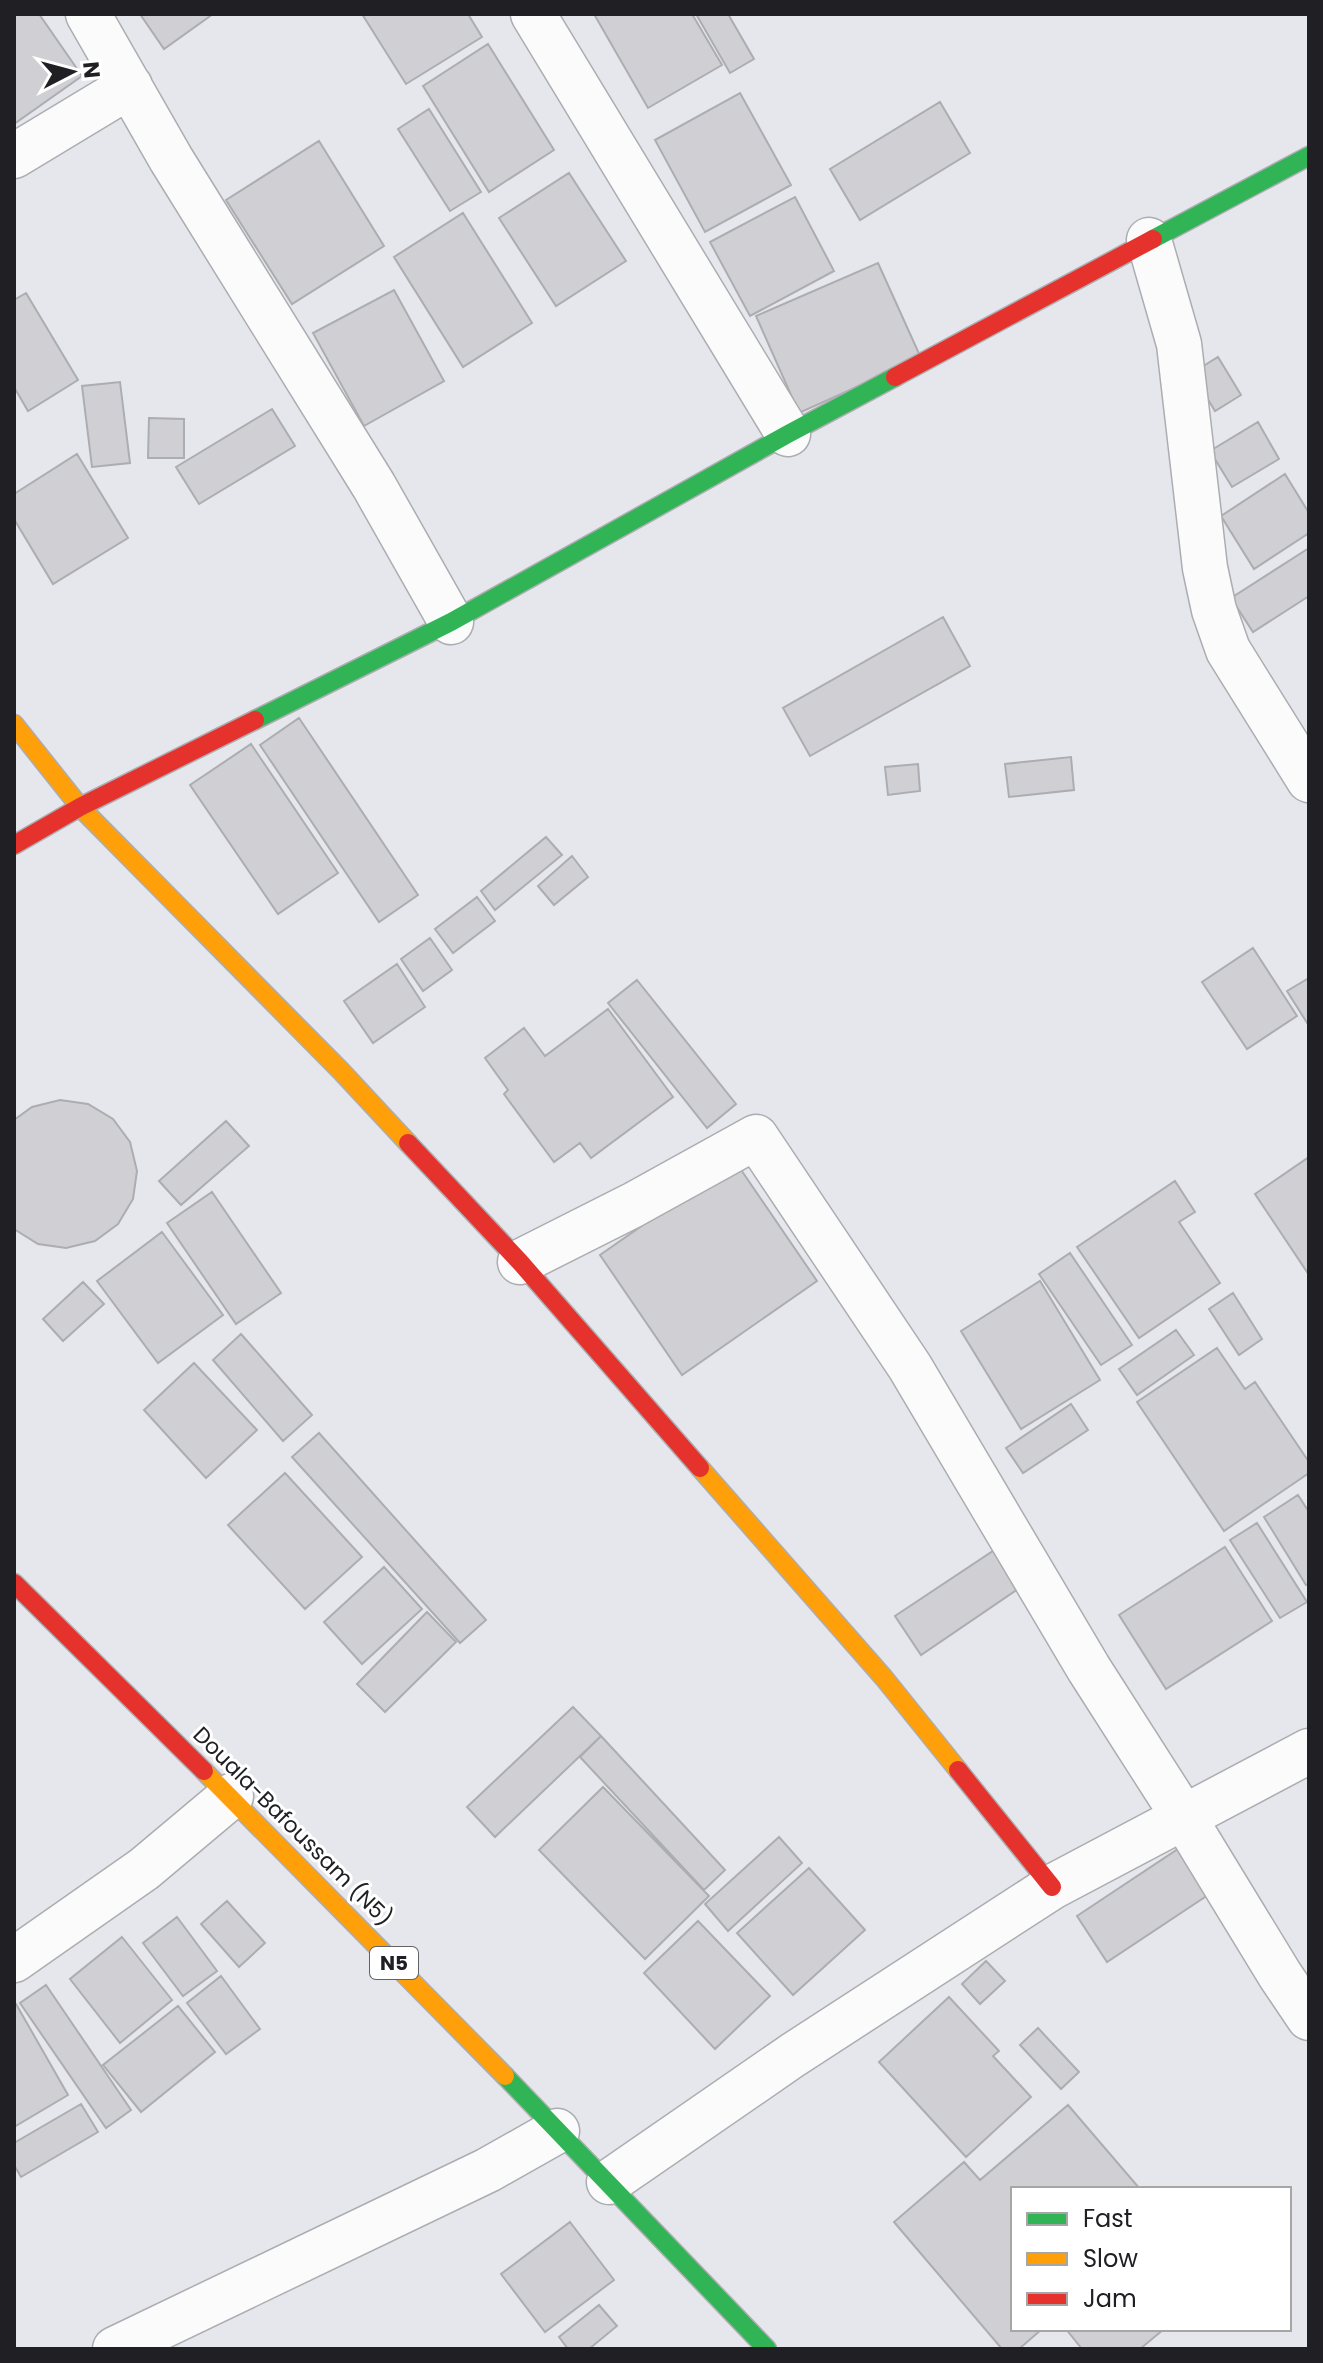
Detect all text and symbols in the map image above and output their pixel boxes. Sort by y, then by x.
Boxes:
north arrow [32,32,112,112]
text: N [75,60,108,80]
street label: Douala-Bafoussam (N5) [186,1720,399,1933]
road number: N5 [370,1947,418,1979]
legend [1011,2187,1291,2331]
text: Fast [1083,2202,1133,2235]
text: Slow [1083,2242,1138,2275]
text: Jam [1083,2282,1137,2315]

